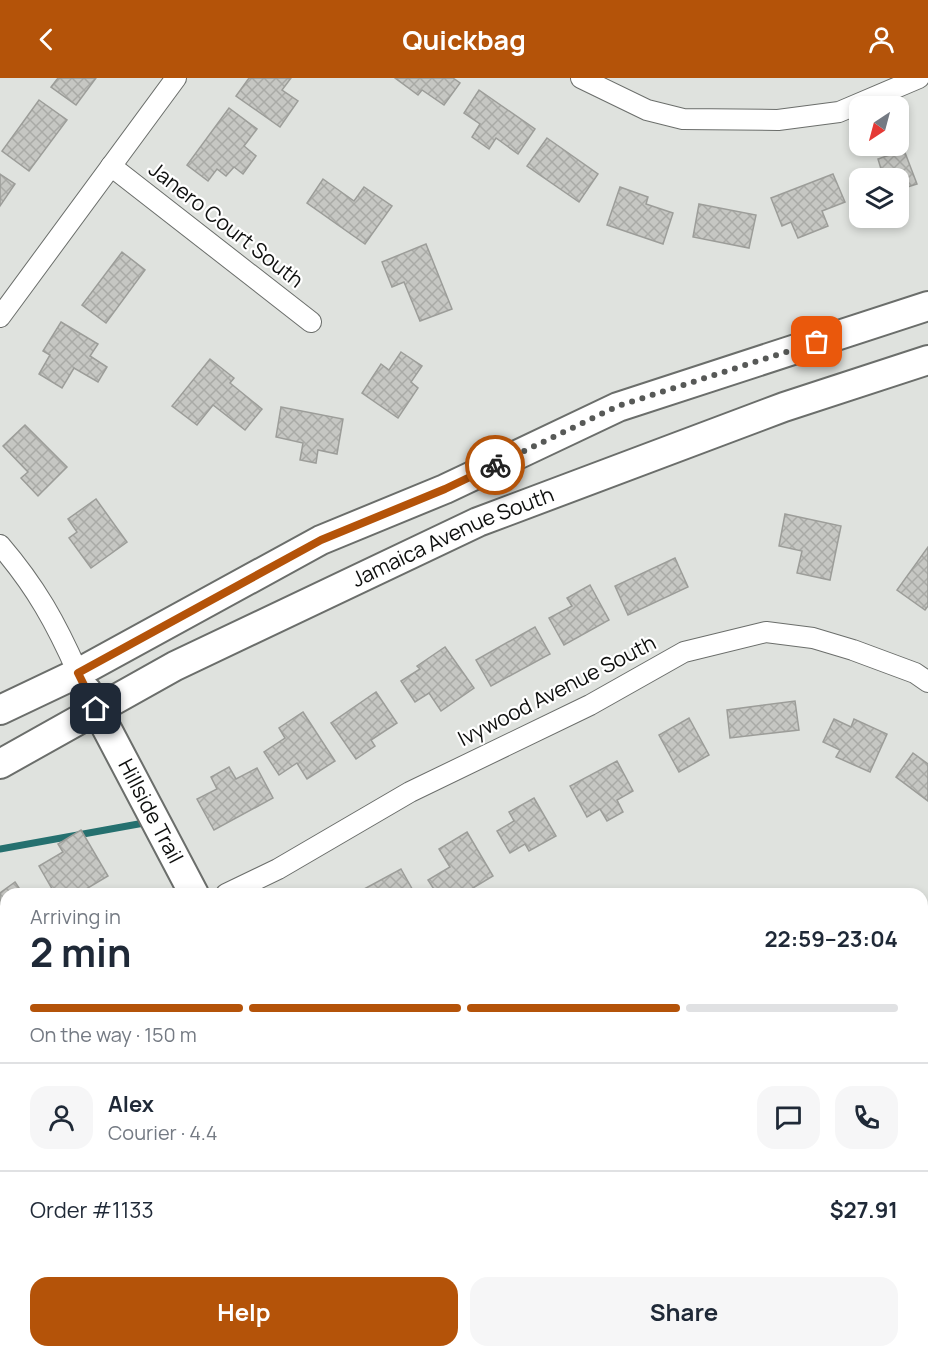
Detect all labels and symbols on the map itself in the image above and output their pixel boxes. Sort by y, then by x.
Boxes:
north arrow [849,96,909,156]
street label: Janero Court South [144,155,310,293]
pin [791,316,842,367]
courier [465,435,525,495]
street label: Jamaica Avenue South [347,480,557,593]
street label: Ivywood Avenue South [453,628,660,752]
pin [70,683,121,734]
street label: Hillside Trail [112,754,190,868]

